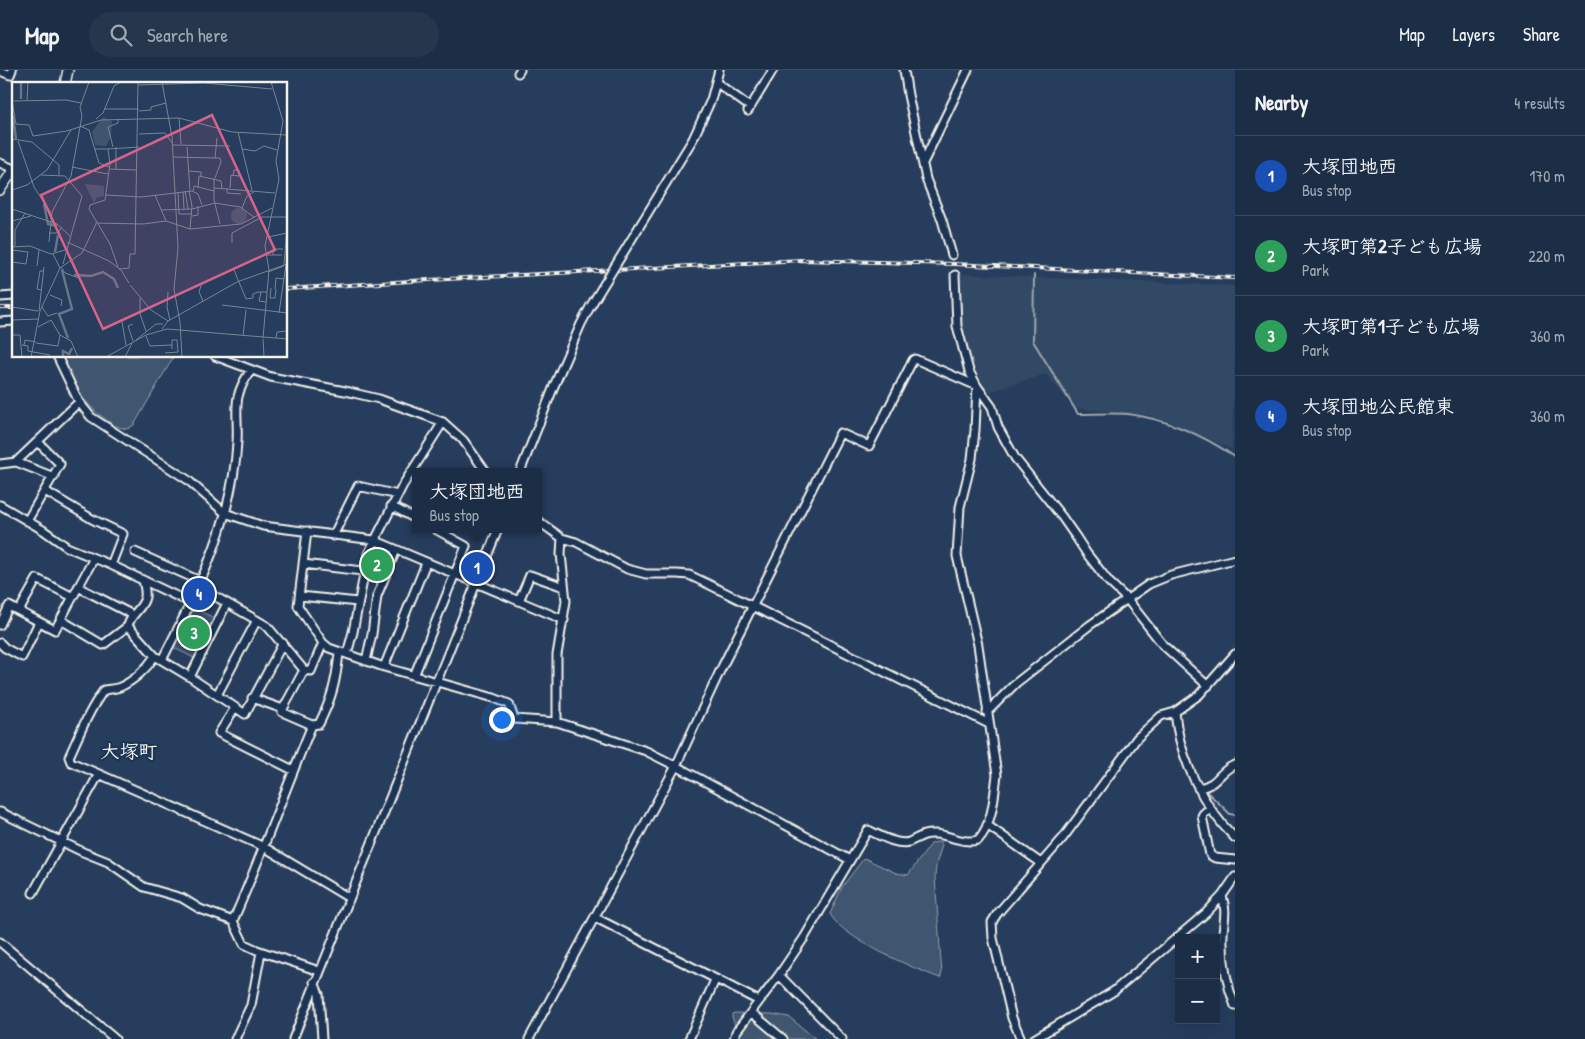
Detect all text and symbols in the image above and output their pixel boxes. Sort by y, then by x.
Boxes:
search box [89,12,439,57]
text: Map [25,19,59,51]
icon: search [107,21,135,49]
text: Search here [147,22,228,48]
text: Map [1399,22,1425,47]
text: Layers [1453,22,1495,47]
text: Share [1523,22,1560,47]
inset map [12,82,288,358]
text: Nearby [1255,88,1308,117]
text: 4 results [1514,92,1565,114]
text: 大塚団地西 [1302,153,1397,179]
text: 1 [1268,165,1274,187]
text: 170 m [1530,165,1565,187]
text: Bus stop [1302,179,1351,201]
text: 大塚町第2子ども広場 [1302,233,1482,259]
text: 2 [1267,245,1275,267]
text: 220 m [1528,245,1565,267]
text: Park [1302,259,1329,281]
text: 大塚町第1子ども広場 [1302,313,1480,339]
text: 3 [1267,325,1275,347]
text: 360 m [1530,325,1565,347]
text: Park [1302,339,1329,361]
text: 大塚団地公民館東 [1302,393,1454,419]
text: 4 [1268,405,1274,427]
text: 360 m [1530,405,1565,427]
text: Bus stop [1302,419,1351,441]
popup [412,468,542,533]
text: 大塚団地西 [429,478,525,504]
text: Bus stop [429,504,479,526]
pin: 2 [361,546,393,584]
pin: 1 [461,549,493,587]
pin: 4 [183,575,215,613]
pin: 3 [178,614,210,652]
your location [489,707,515,733]
district label: 大塚町 [100,738,158,764]
map controls [1175,934,1220,1024]
button: + [1175,934,1220,979]
button: − [1175,979,1220,1024]

